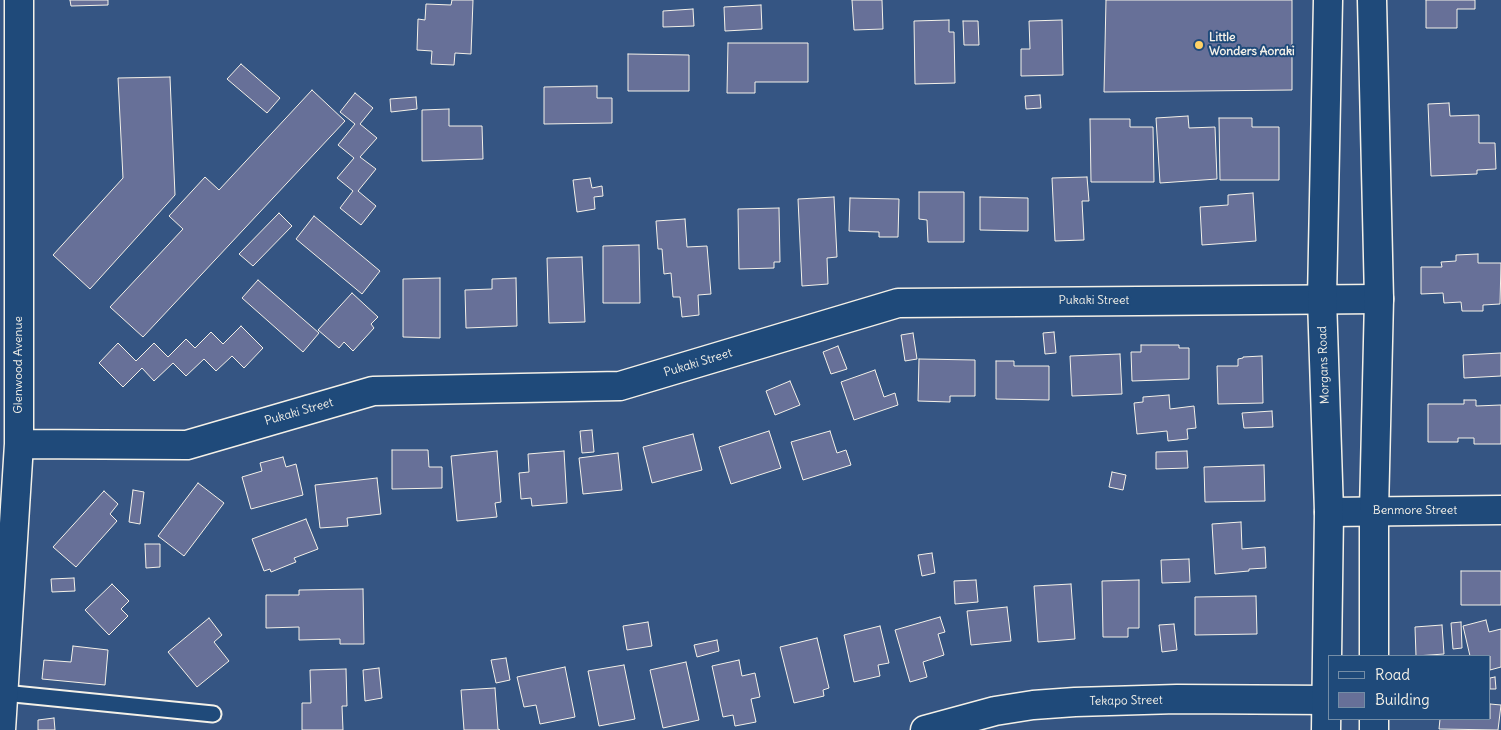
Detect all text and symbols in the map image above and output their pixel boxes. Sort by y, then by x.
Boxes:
place label: Little Wonders Aoraki [1209,31,1295,59]
marker: Little Wonders Aoraki [1193,39,1205,51]
street label: Pukaki Street [1059,294,1129,308]
street label: Glenwood Avenue [12,316,26,414]
street label: Morgans Road [1315,326,1333,404]
street label: Pukaki Street [662,346,734,380]
street label: Pukaki Street [263,395,335,429]
street label: Benmore Street [1373,504,1457,518]
legend [1328,655,1491,720]
text: Road [1375,665,1410,684]
text: Building [1375,690,1430,709]
street label: Tekapo Street [1089,693,1163,709]

